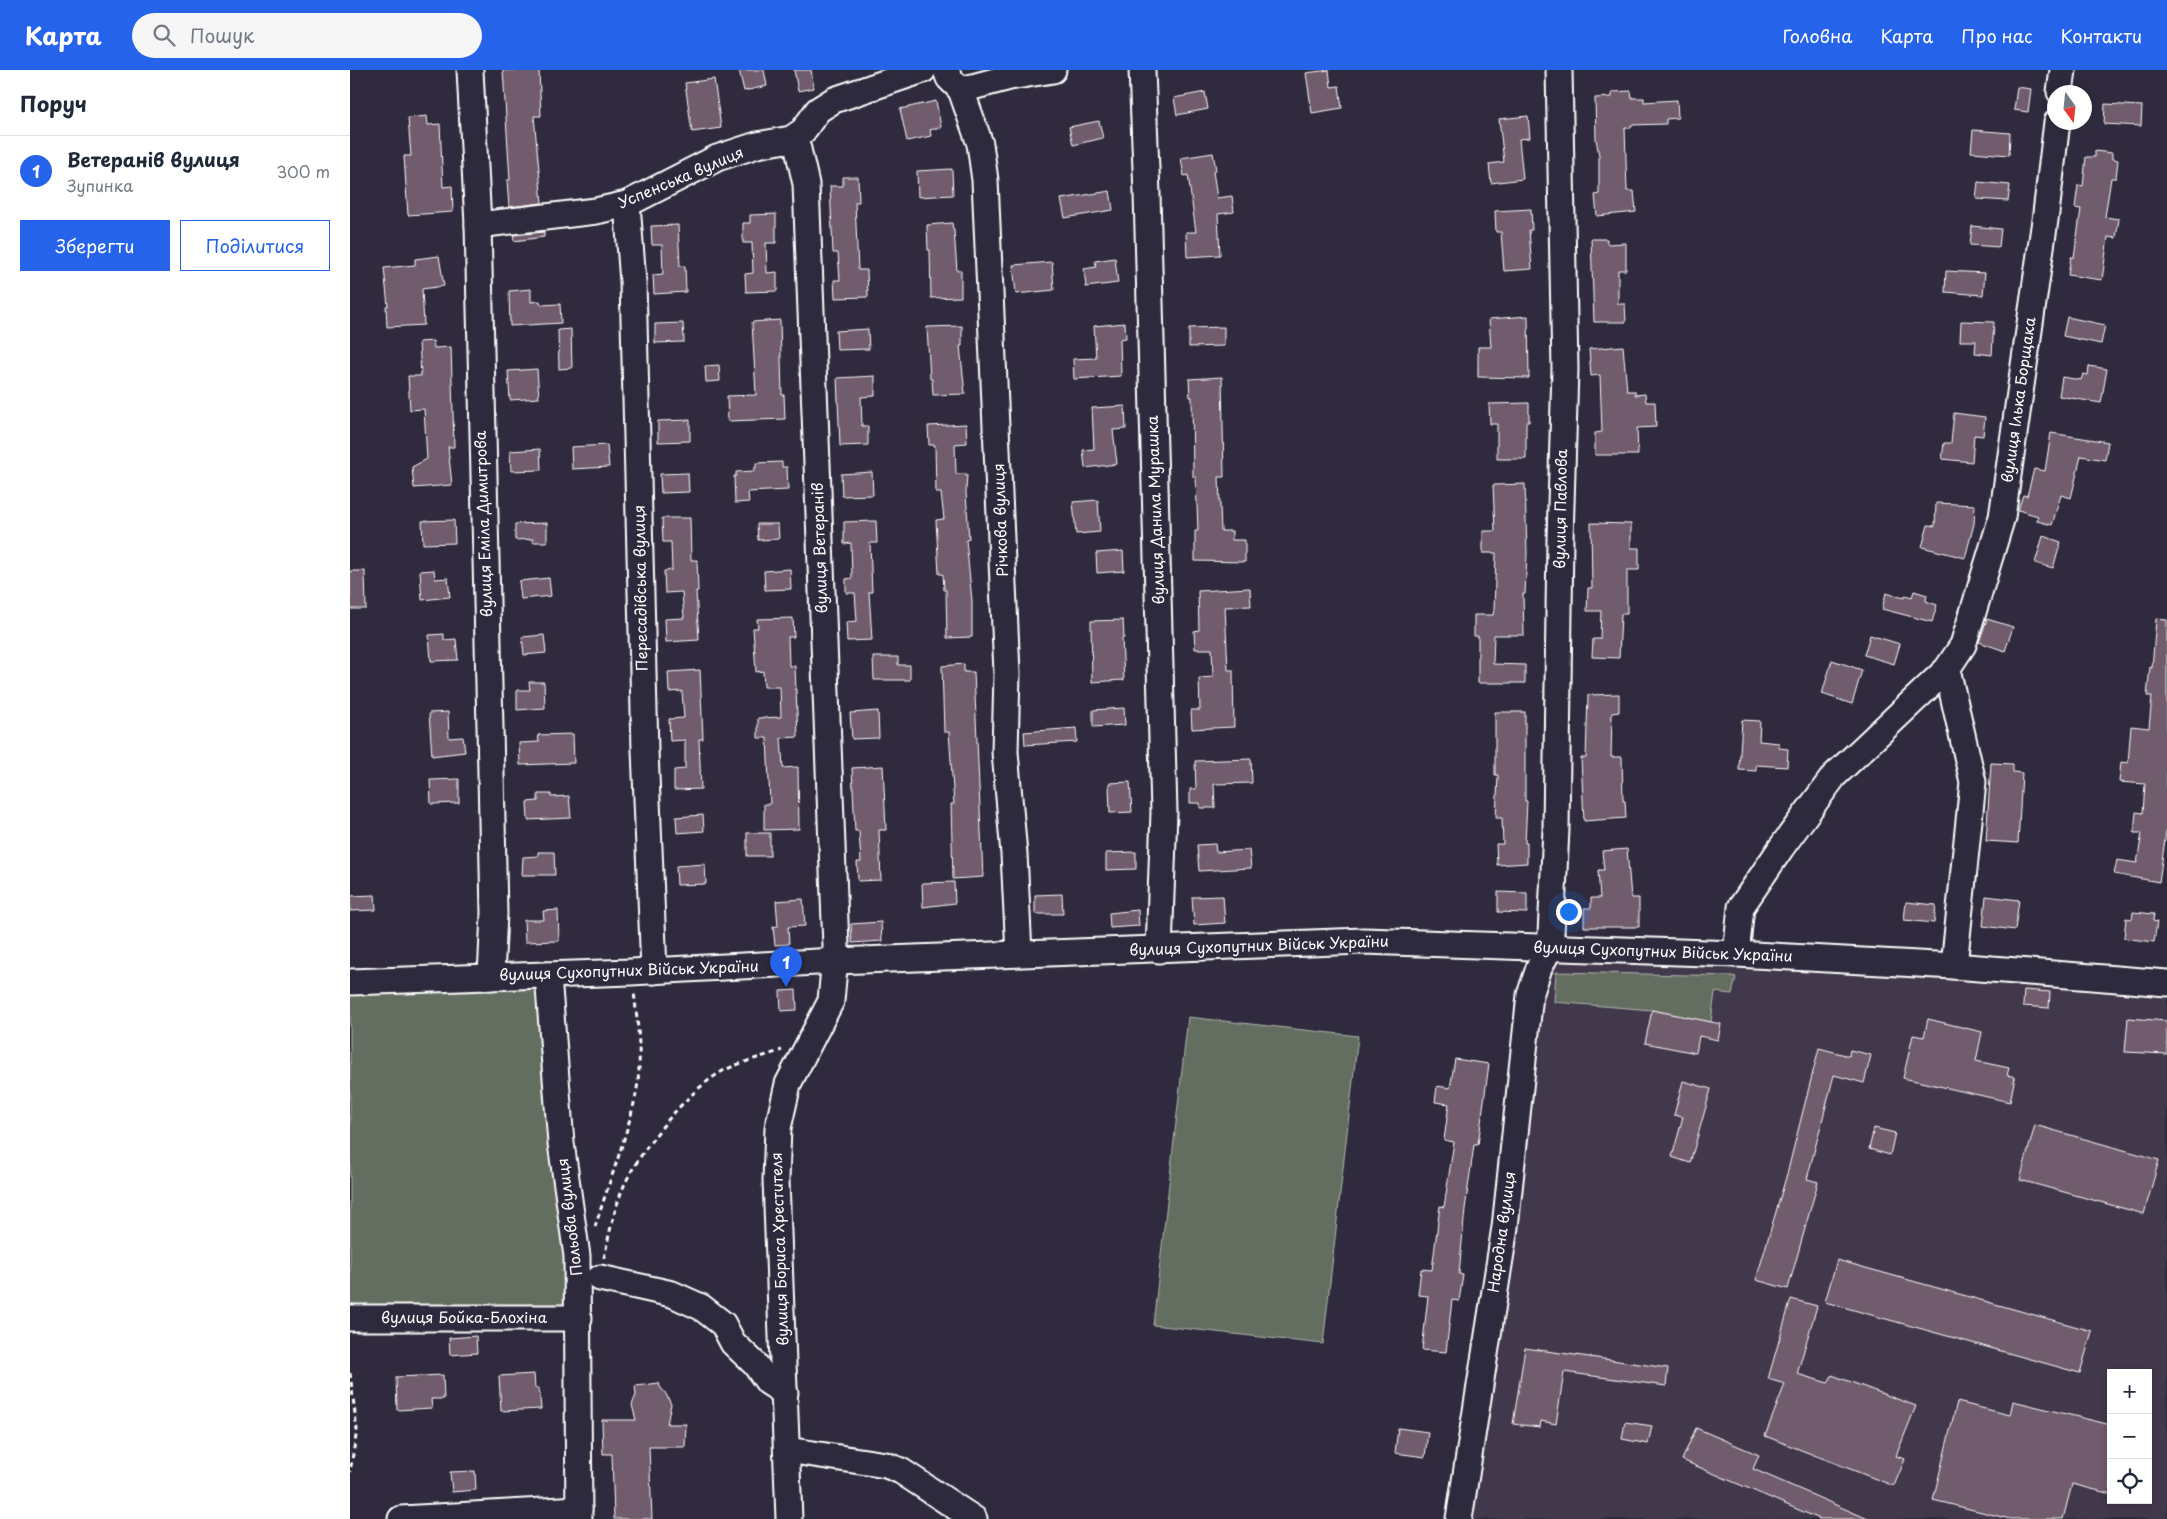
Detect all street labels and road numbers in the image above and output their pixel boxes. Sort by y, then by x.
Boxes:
street label: Успенська вулиця [614,140,747,213]
street label: вулиця Ілька Борщака [1995,315,2041,484]
street label: вулиця Данила Мурашка [1140,415,1169,605]
street label: вулиця Еміла Димитрова [468,430,497,618]
street label: вулиця Павлова [1547,448,1572,569]
street label: Річкова вулиця [986,463,1013,577]
street label: вулиця Ветеранів [805,482,832,614]
street label: Пересадівська вулиця [627,505,652,671]
street label: вулиця Сухопутних Військ України [1129,928,1389,961]
street label: вулиця Сухопутних Військ України [1533,934,1793,967]
street label: вулиця Сухопутних Військ України [499,953,759,986]
street label: вулиця Бориса Хрестителя [764,1152,793,1346]
street label: Польова вулиця [550,1157,587,1277]
street label: Народна вулиця [1481,1170,1520,1294]
street label: вулиця Бойка-Блохіна [381,1305,548,1328]

